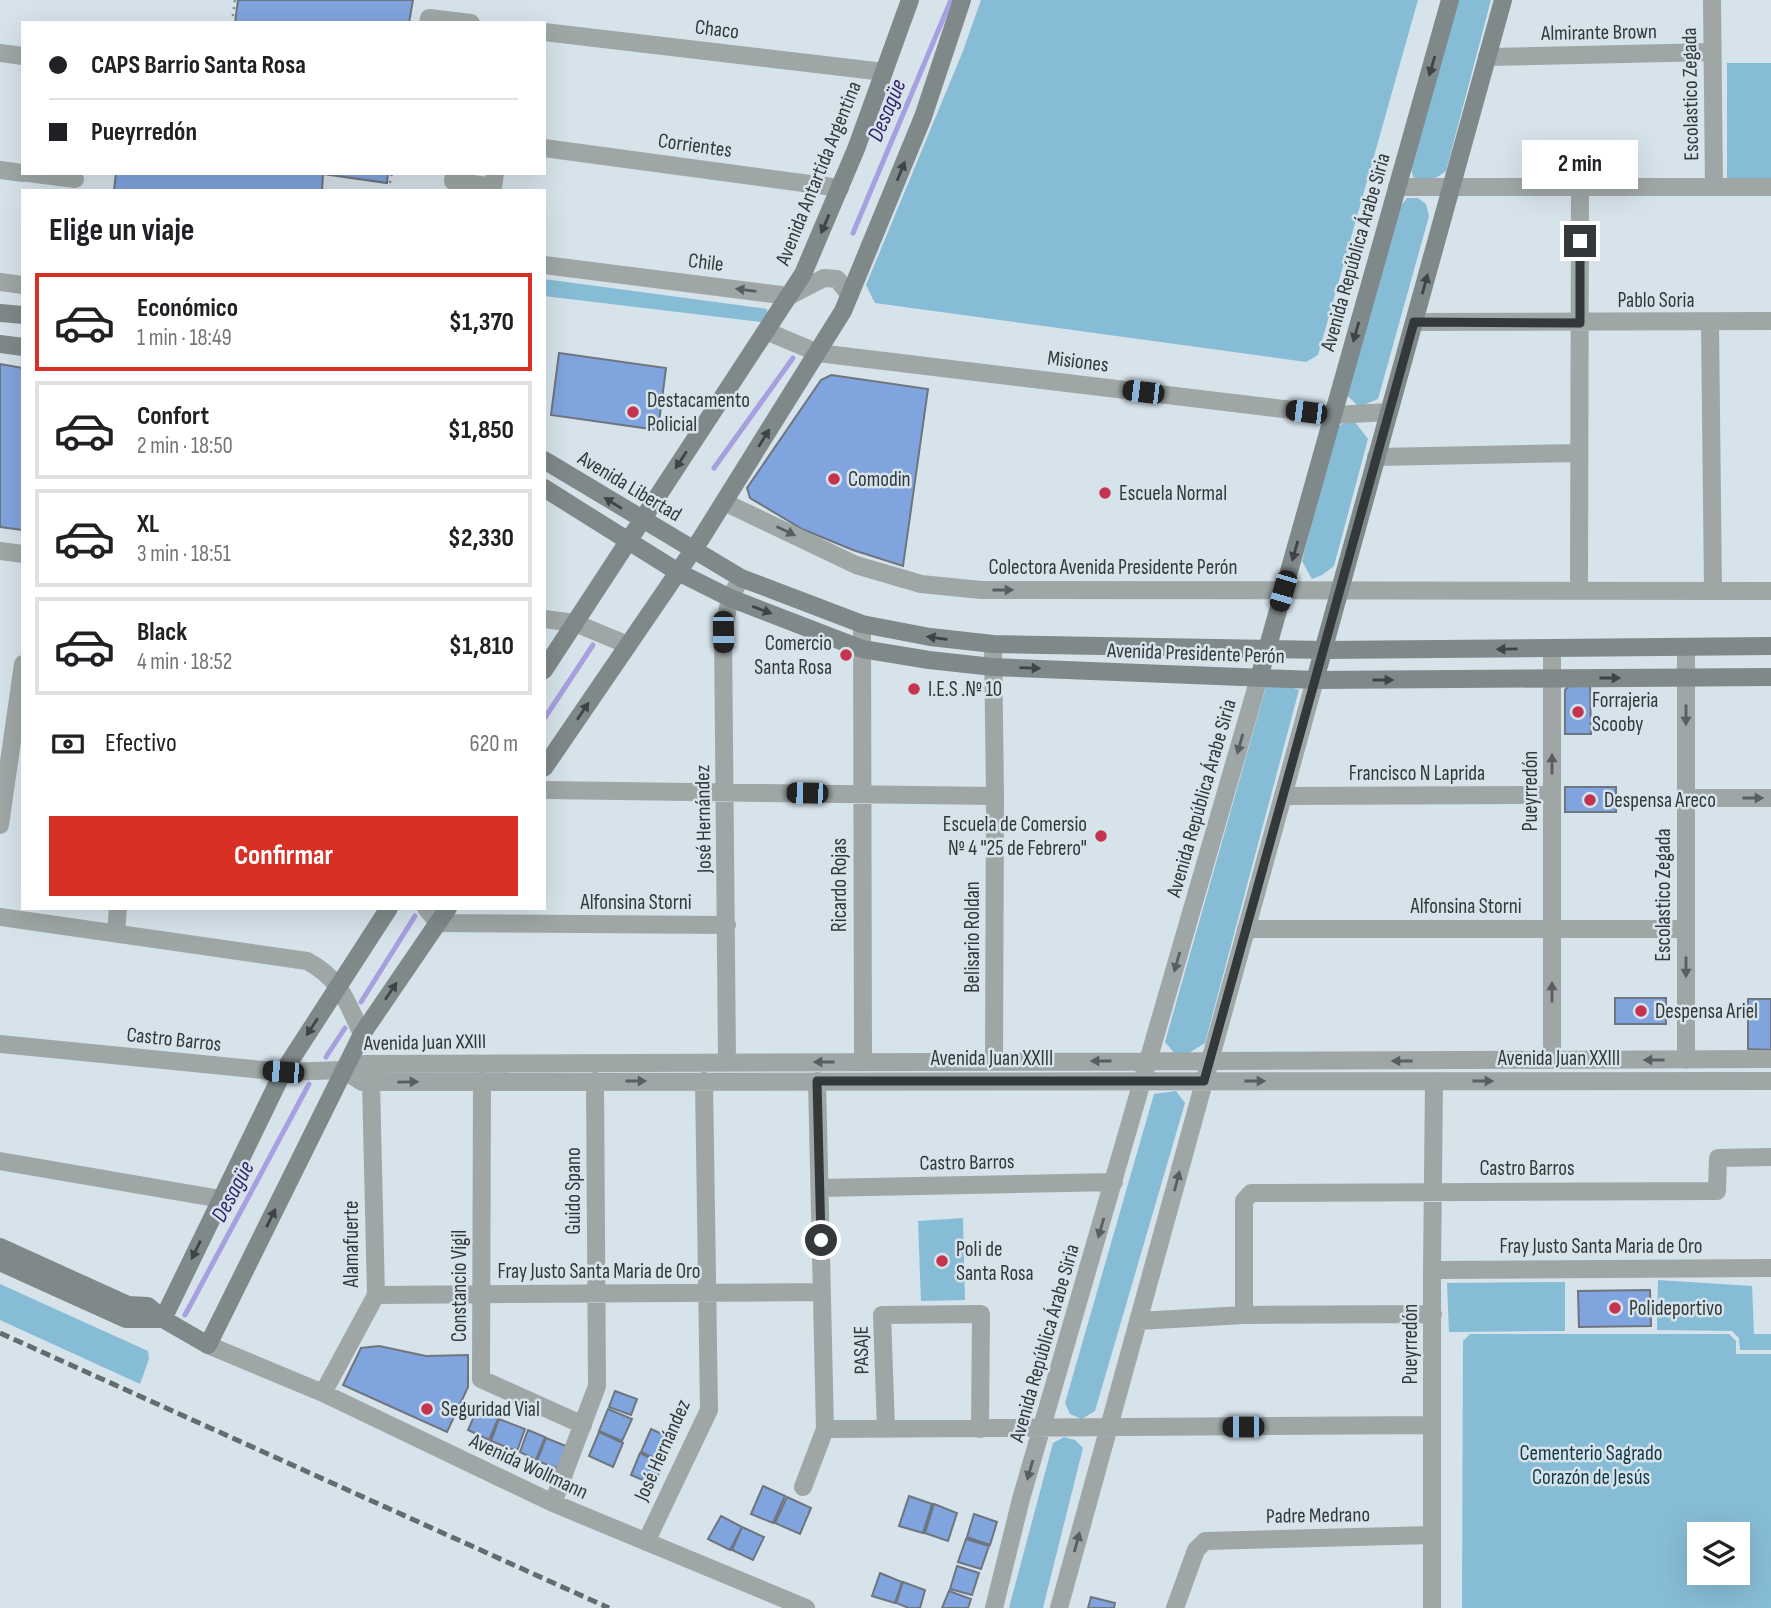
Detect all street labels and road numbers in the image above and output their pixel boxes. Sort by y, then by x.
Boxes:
street label: Chaco [693,14,740,45]
street label: Almirante Brown [1540,19,1657,46]
street label: Escolastico Zegada [1677,27,1704,161]
street label: Avenida Antartida Argentina [770,78,867,270]
street label: Corrientes [656,128,734,163]
street label: Avenida República Árabe Siria [1315,150,1396,355]
street label: Chile [687,248,725,277]
street label: Pablo Soria [1617,288,1695,313]
street label: Misiones [1046,345,1110,378]
street label: Avenida Libertad [573,445,686,527]
street label: Colectora Avenida Presidente Perón [988,555,1238,580]
street label: Avenida Presidente Perón [1106,638,1285,669]
street label: Avenida República Árabe Siria [1161,696,1242,901]
street label: Pueyrredón [1518,751,1543,831]
street label: Francisco N Laprida [1349,761,1485,786]
street label: José Hernández [690,764,717,874]
street label: Escolastico Zegada [1651,828,1676,962]
street label: Ricardo Rojas [827,838,852,932]
street label: Belisario Roldan [960,881,985,993]
street label: Alfonsina Storni [579,890,692,915]
street label: Alfonsina Storni [1409,894,1522,919]
street label: Castro Barros [125,1022,223,1057]
street label: Avenida Juan XXIII [363,1029,486,1056]
street label: Avenida Juan XXIII [930,1046,1053,1071]
street label: Avenida Juan XXIII [1497,1046,1620,1071]
street label: Guido Spano [561,1147,586,1235]
street label: Castro Barros [919,1149,1015,1176]
street label: Castro Barros [1479,1156,1575,1181]
street label: Alamafuerte [339,1200,364,1289]
street label: Constancio Vigil [447,1230,472,1342]
street label: Fray Justo Santa Maria de Oro [1499,1234,1703,1259]
street label: Avenida República Árabe Siria [1004,1241,1085,1446]
street label: Fray Justo Santa Maria de Oro [497,1259,701,1284]
street label: Pueyrredón [1398,1304,1423,1384]
street label: PASAJE [849,1325,874,1374]
street label: José Hernández [629,1395,696,1506]
street label: Avenida Wollmann [465,1428,592,1505]
street label: Padre Medrano [1266,1502,1370,1529]

